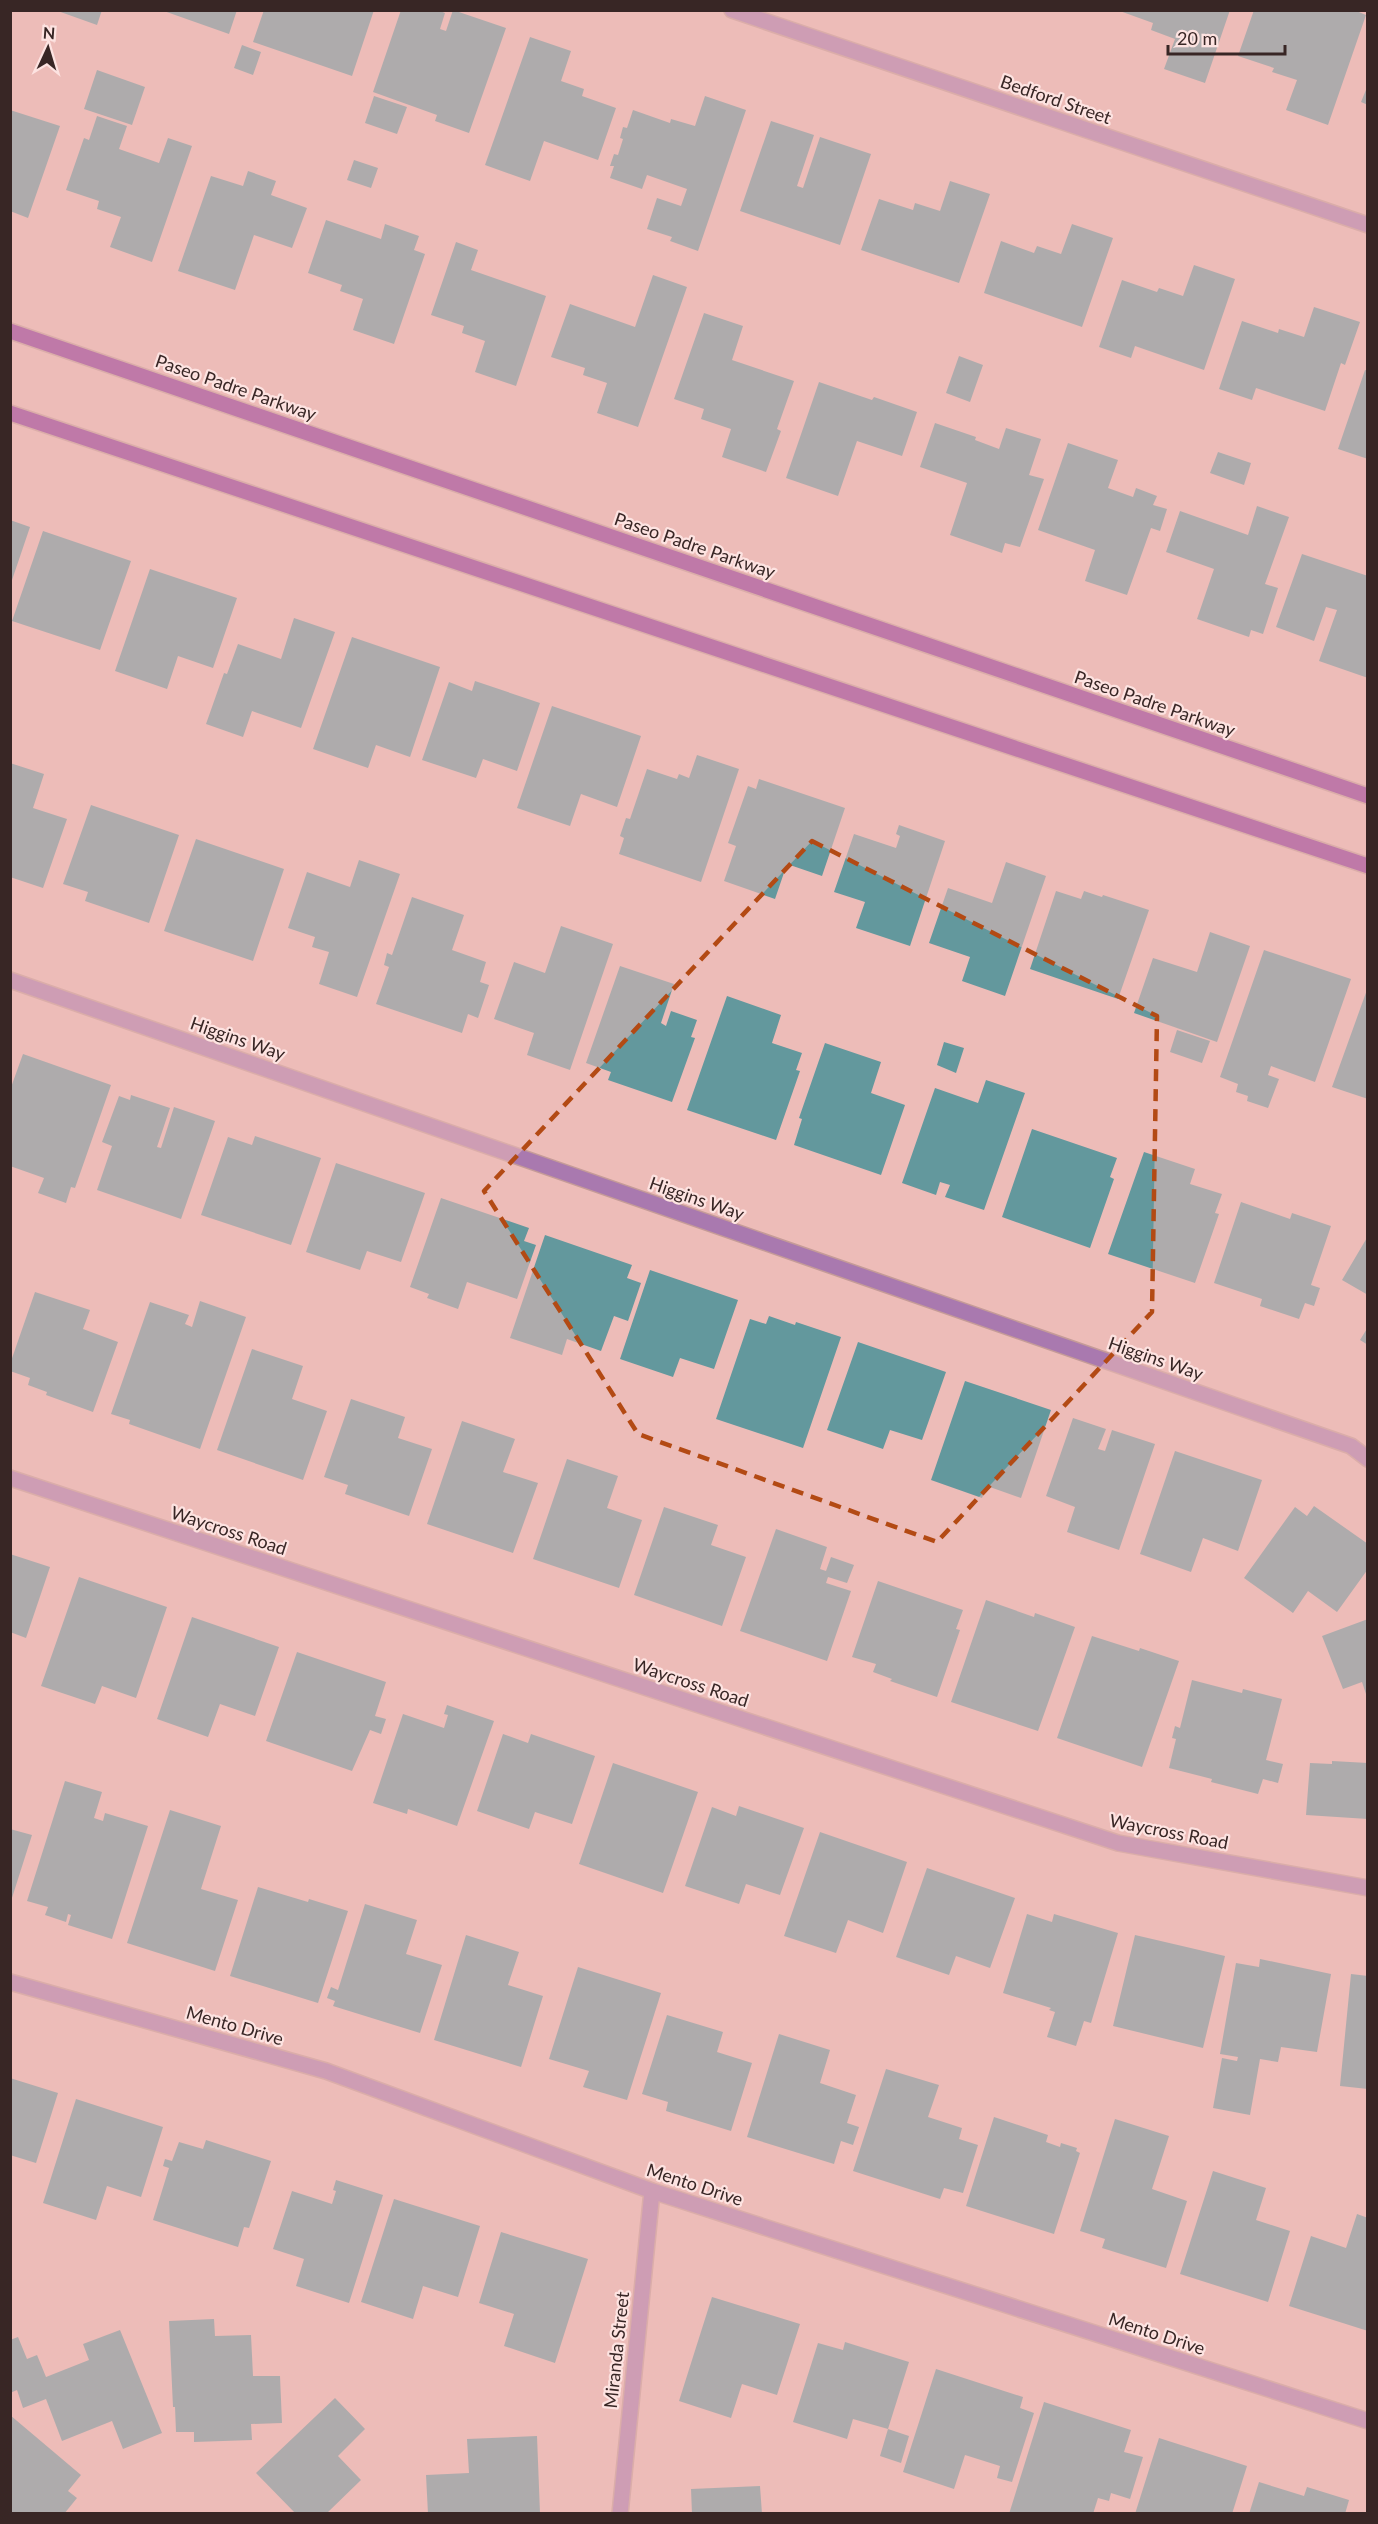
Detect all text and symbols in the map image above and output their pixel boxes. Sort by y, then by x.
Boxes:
north arrow [18,18,78,78]
scale bar [1168,18,1285,56]
text: N [42,23,56,42]
text: 20 m [1177,27,1217,49]
street label: Bedford Street [998,70,1115,128]
street label: Paseo Padre Parkway [153,349,320,425]
street label: Paseo Padre Parkway [612,507,779,583]
street label: Paseo Padre Parkway [1072,665,1239,741]
street label: Higgins Way [188,1012,289,1065]
street label: Higgins Way [647,1172,748,1225]
street label: Higgins Way [1106,1332,1207,1385]
street label: Waycross Road [168,1501,290,1559]
street label: Waycross Road [630,1653,752,1711]
street label: Waycross Road [1108,1809,1230,1853]
street label: Mento Drive [184,2001,286,2049]
street label: Mento Drive [644,2158,746,2210]
street label: Miranda Street [599,2290,633,2409]
street label: Mento Drive [1106,2307,1208,2359]

